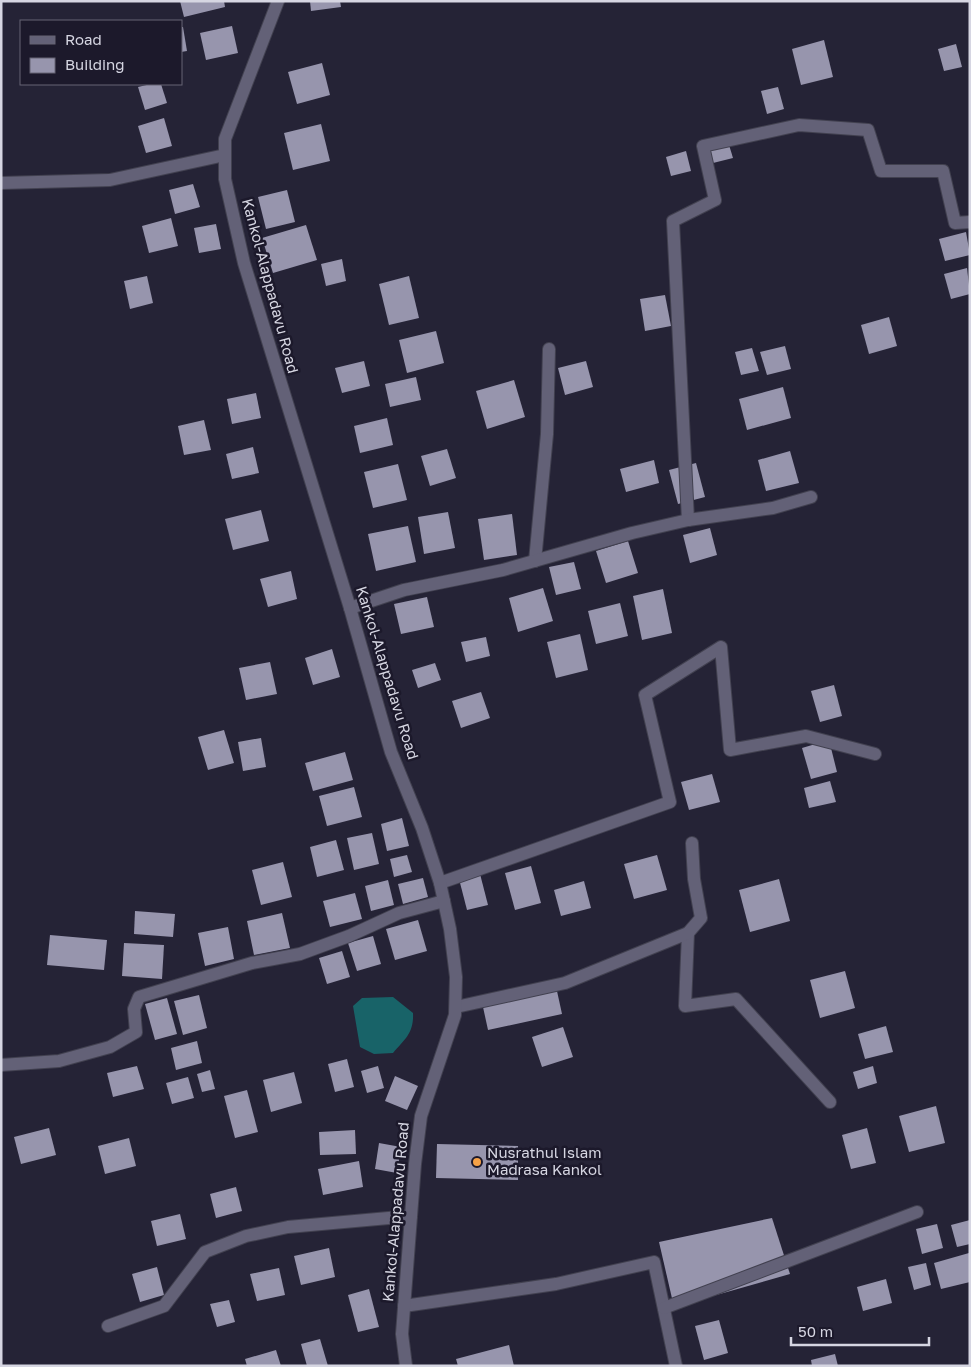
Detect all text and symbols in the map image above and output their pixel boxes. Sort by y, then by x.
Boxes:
legend [20,20,182,85]
text: Road [65,30,102,48]
text: Building [65,55,125,73]
street label: Kankol-Alappadavu Road [239,196,303,375]
street label: Kankol-Alappadavu Road [353,584,423,762]
street label: Kankol-Alappadavu Road [378,1121,412,1303]
place label: Nusrathul Islam Madrasa Kankol [487,1143,602,1178]
marker: Nusrathul Islam Madrasa Kankol [471,1156,483,1168]
scale bar [791,1314,928,1346]
text: 50 m [798,1322,833,1340]

